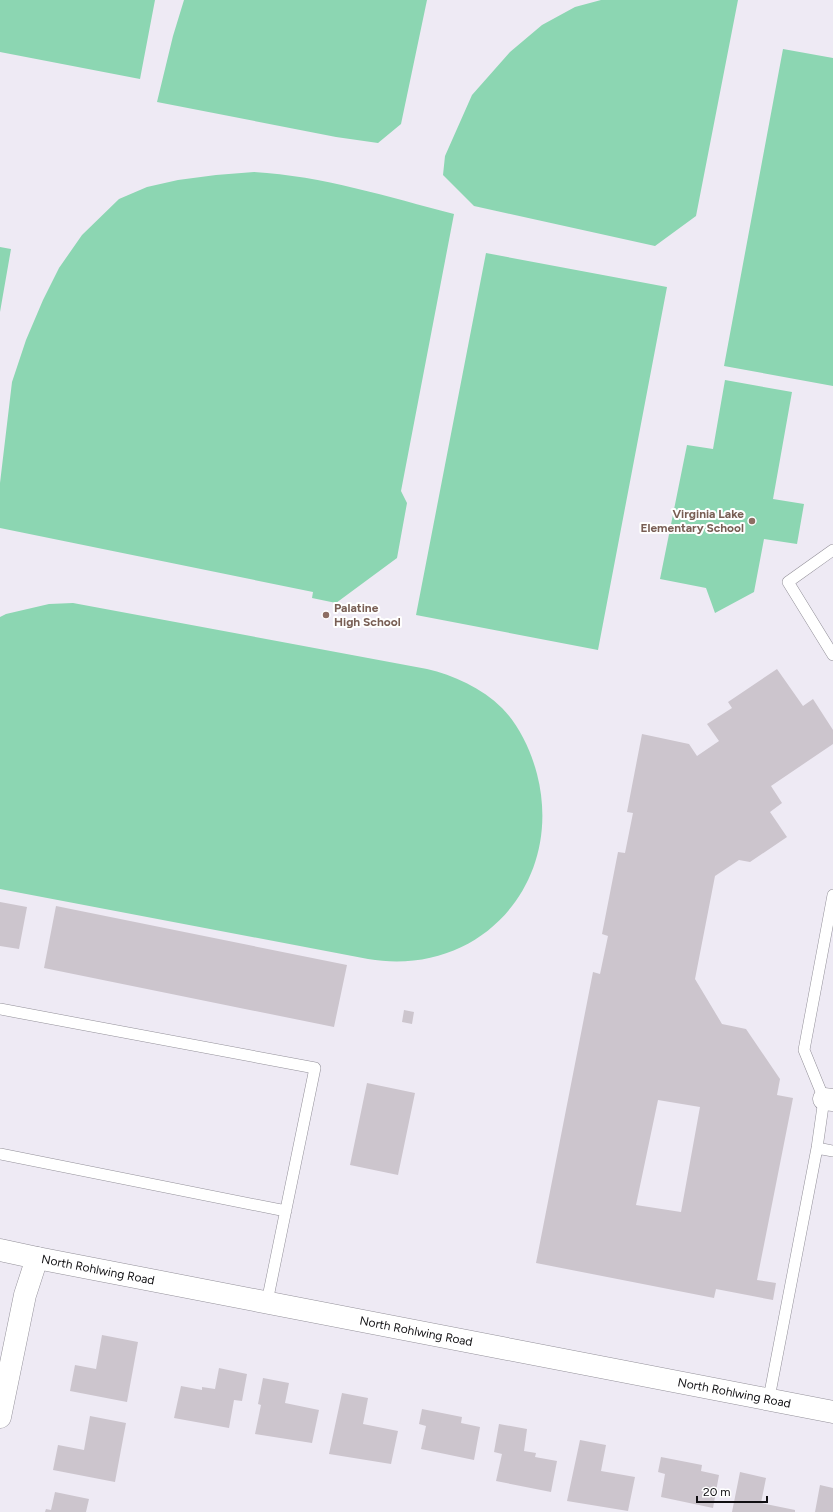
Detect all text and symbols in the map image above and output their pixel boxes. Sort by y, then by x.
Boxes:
place label: Virginia Lake Elementary School [640,507,744,535]
marker: Virginia Lake Elementary School [747,516,757,526]
place label: Palatine High School [334,601,401,629]
marker: Palatine High School [321,610,331,620]
street label: North Rohlwing Road [40,1252,156,1288]
street label: North Rohlwing Road [358,1314,474,1349]
street label: North Rohlwing Road [676,1375,792,1411]
scale bar [697,1478,767,1504]
text: 20 m [703,1485,731,1499]

